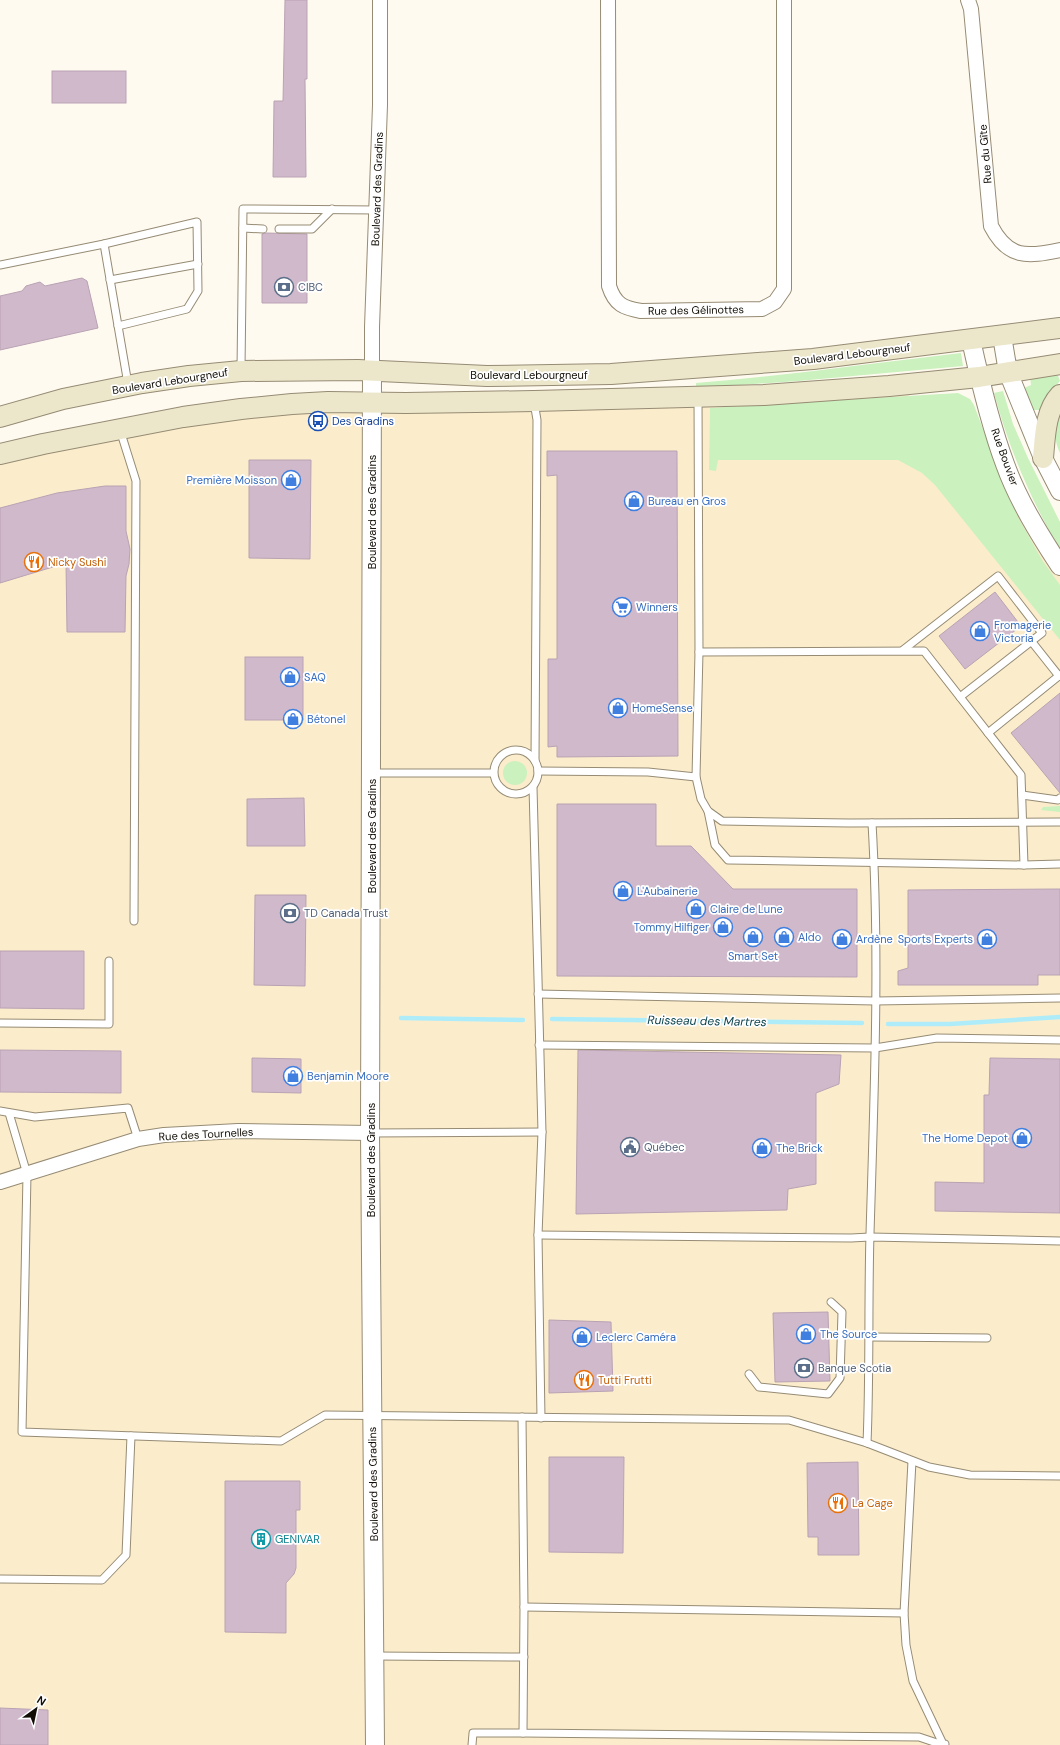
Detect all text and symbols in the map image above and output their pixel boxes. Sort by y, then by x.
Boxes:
street label: Rue du Gîte [975,124,995,184]
street label: Boulevard des Gradins [368,132,386,246]
bank icon: CIBC [273,276,295,298]
place label: CIBC [298,280,323,294]
street label: Rue des Gélinottes [648,302,744,318]
street label: Boulevard Lebourgneuf [793,340,911,368]
street label: Boulevard Lebourgneuf [111,365,229,397]
street label: Boulevard Lebourgneuf [470,368,588,382]
bus stop icon: Des Gradins [307,410,329,432]
place label: Des Gradins [332,414,394,428]
street label: Rue Bouvier [988,426,1022,488]
street label: Boulevard des Gradins [365,455,379,569]
shop icon: Première Moisson [280,469,302,491]
place label: Première Moisson [186,473,277,487]
shop icon: Bureau en Gros [623,490,645,512]
place label: Bureau en Gros [648,494,726,508]
restaurant icon: Nicky Sushi [23,551,45,573]
place label: Nicky Sushi [48,555,106,569]
supermarket icon: Winners [611,596,633,618]
place label: Winners [636,600,678,614]
place label: Fromagerie Victoria [994,618,1051,645]
shop icon: Fromagerie Victoria [969,620,991,642]
shop icon: SAQ [279,666,301,688]
place label: SAQ [304,670,326,684]
shop icon: HomeSense [607,697,629,719]
place label: HomeSense [632,701,693,715]
shop icon: Bétonel [282,708,304,730]
place label: Bétonel [307,712,345,726]
street label: Boulevard des Gradins [365,779,379,893]
shop icon: L'Aubainerie [612,880,634,902]
place label: L'Aubainerie [637,884,698,898]
shop icon: Claire de Lune [685,898,707,920]
bank icon: TD Canada Trust [279,902,301,924]
place label: Claire de Lune [710,902,783,916]
place label: TD Canada Trust [304,906,388,920]
shop icon: Tommy Hilfiger [712,916,734,938]
place label: Tommy Hilfiger [634,920,709,934]
shop icon: Smart Set [742,926,764,948]
shop icon: Aldo [773,926,795,948]
shop icon: Ardène [831,928,853,950]
shop icon: Sports Experts [976,928,998,950]
place label: Aldo [798,930,821,944]
place label: Ardène [856,932,893,946]
place label: Sports Experts [898,932,973,946]
place label: Smart Set [728,949,778,963]
water label: Ruisseau des Martres [647,1012,767,1030]
shop icon: Benjamin Moore [282,1065,304,1087]
place label: Benjamin Moore [307,1069,389,1083]
street label: Boulevard des Gradins [364,1103,378,1217]
street label: Rue des Tournelles [158,1125,254,1143]
shop icon: The Home Depot [1011,1127,1033,1149]
place label: The Home Depot [922,1131,1008,1145]
public building icon: Québec [619,1136,641,1158]
shop icon: The Brick [751,1137,773,1159]
place label: Québec [644,1140,685,1154]
place label: The Brick [776,1141,823,1155]
shop icon: The Source [795,1323,817,1345]
shop icon: Leclerc Caméra [571,1326,593,1348]
place label: The Source [820,1327,877,1341]
place label: Leclerc Caméra [596,1330,676,1344]
bank icon: Banque Scotia [793,1357,815,1379]
place label: Banque Scotia [818,1361,891,1375]
restaurant icon: Tutti Frutti [573,1369,595,1391]
place label: Tutti Frutti [598,1373,652,1387]
street label: Boulevard des Gradins [365,1427,381,1541]
restaurant icon: La Cage [827,1492,849,1514]
place label: La Cage [852,1496,893,1510]
building icon: GENIVAR [250,1528,272,1550]
place label: GENIVAR [275,1532,320,1546]
north arrow [16,1689,56,1729]
text: N [34,1693,49,1709]

